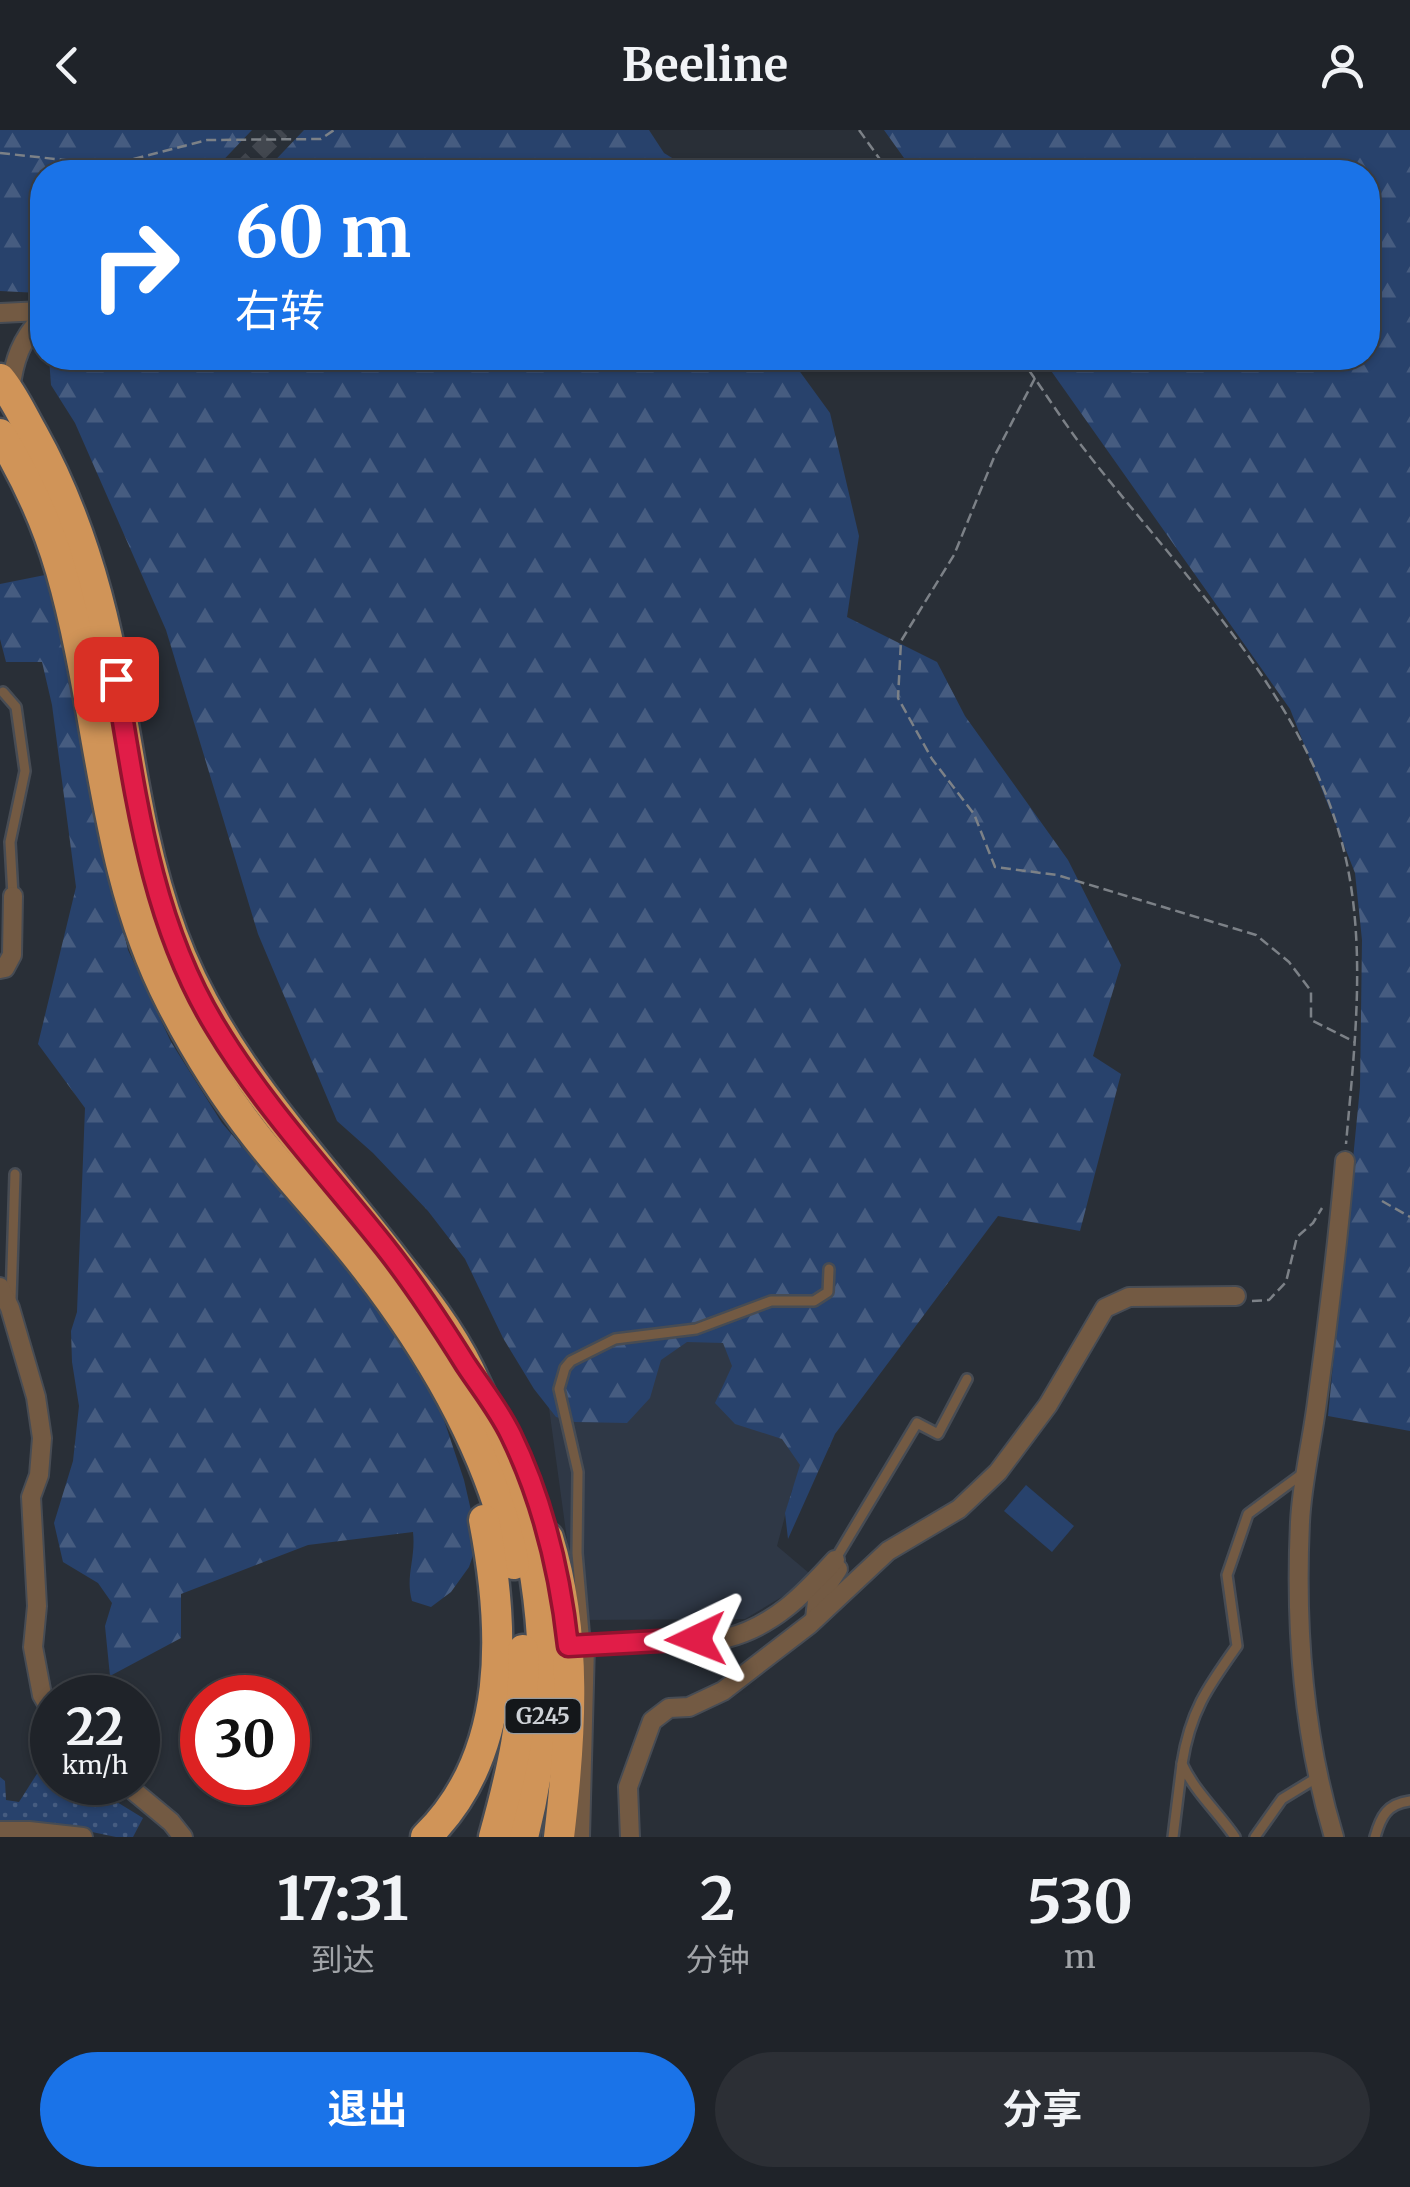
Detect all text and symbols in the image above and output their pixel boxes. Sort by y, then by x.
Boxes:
text: Beeline [622,37,788,93]
icon: back [40,38,95,93]
icon: person [1315,38,1370,93]
text: 60 m [235,188,411,276]
icon: right [70,200,200,330]
text: 右转 [235,283,325,339]
pin [74,637,159,722]
icon: arrive [89,652,144,707]
position arrow [644,1587,748,1691]
speed limit sign: 30 [180,1675,310,1805]
text: 22 [66,1696,124,1759]
road number: G245 [506,1699,580,1733]
text: km/h [62,1749,128,1781]
text: 17:31 [277,1861,409,1936]
text: 2 [700,1861,735,1936]
text: 530 [1027,1864,1133,1939]
text: m [1064,1937,1096,1977]
text: 到达 [311,1940,375,1980]
text: 分钟 [686,1940,750,1980]
button: 退出 [40,2052,695,2167]
button: 分享 [715,2052,1370,2167]

